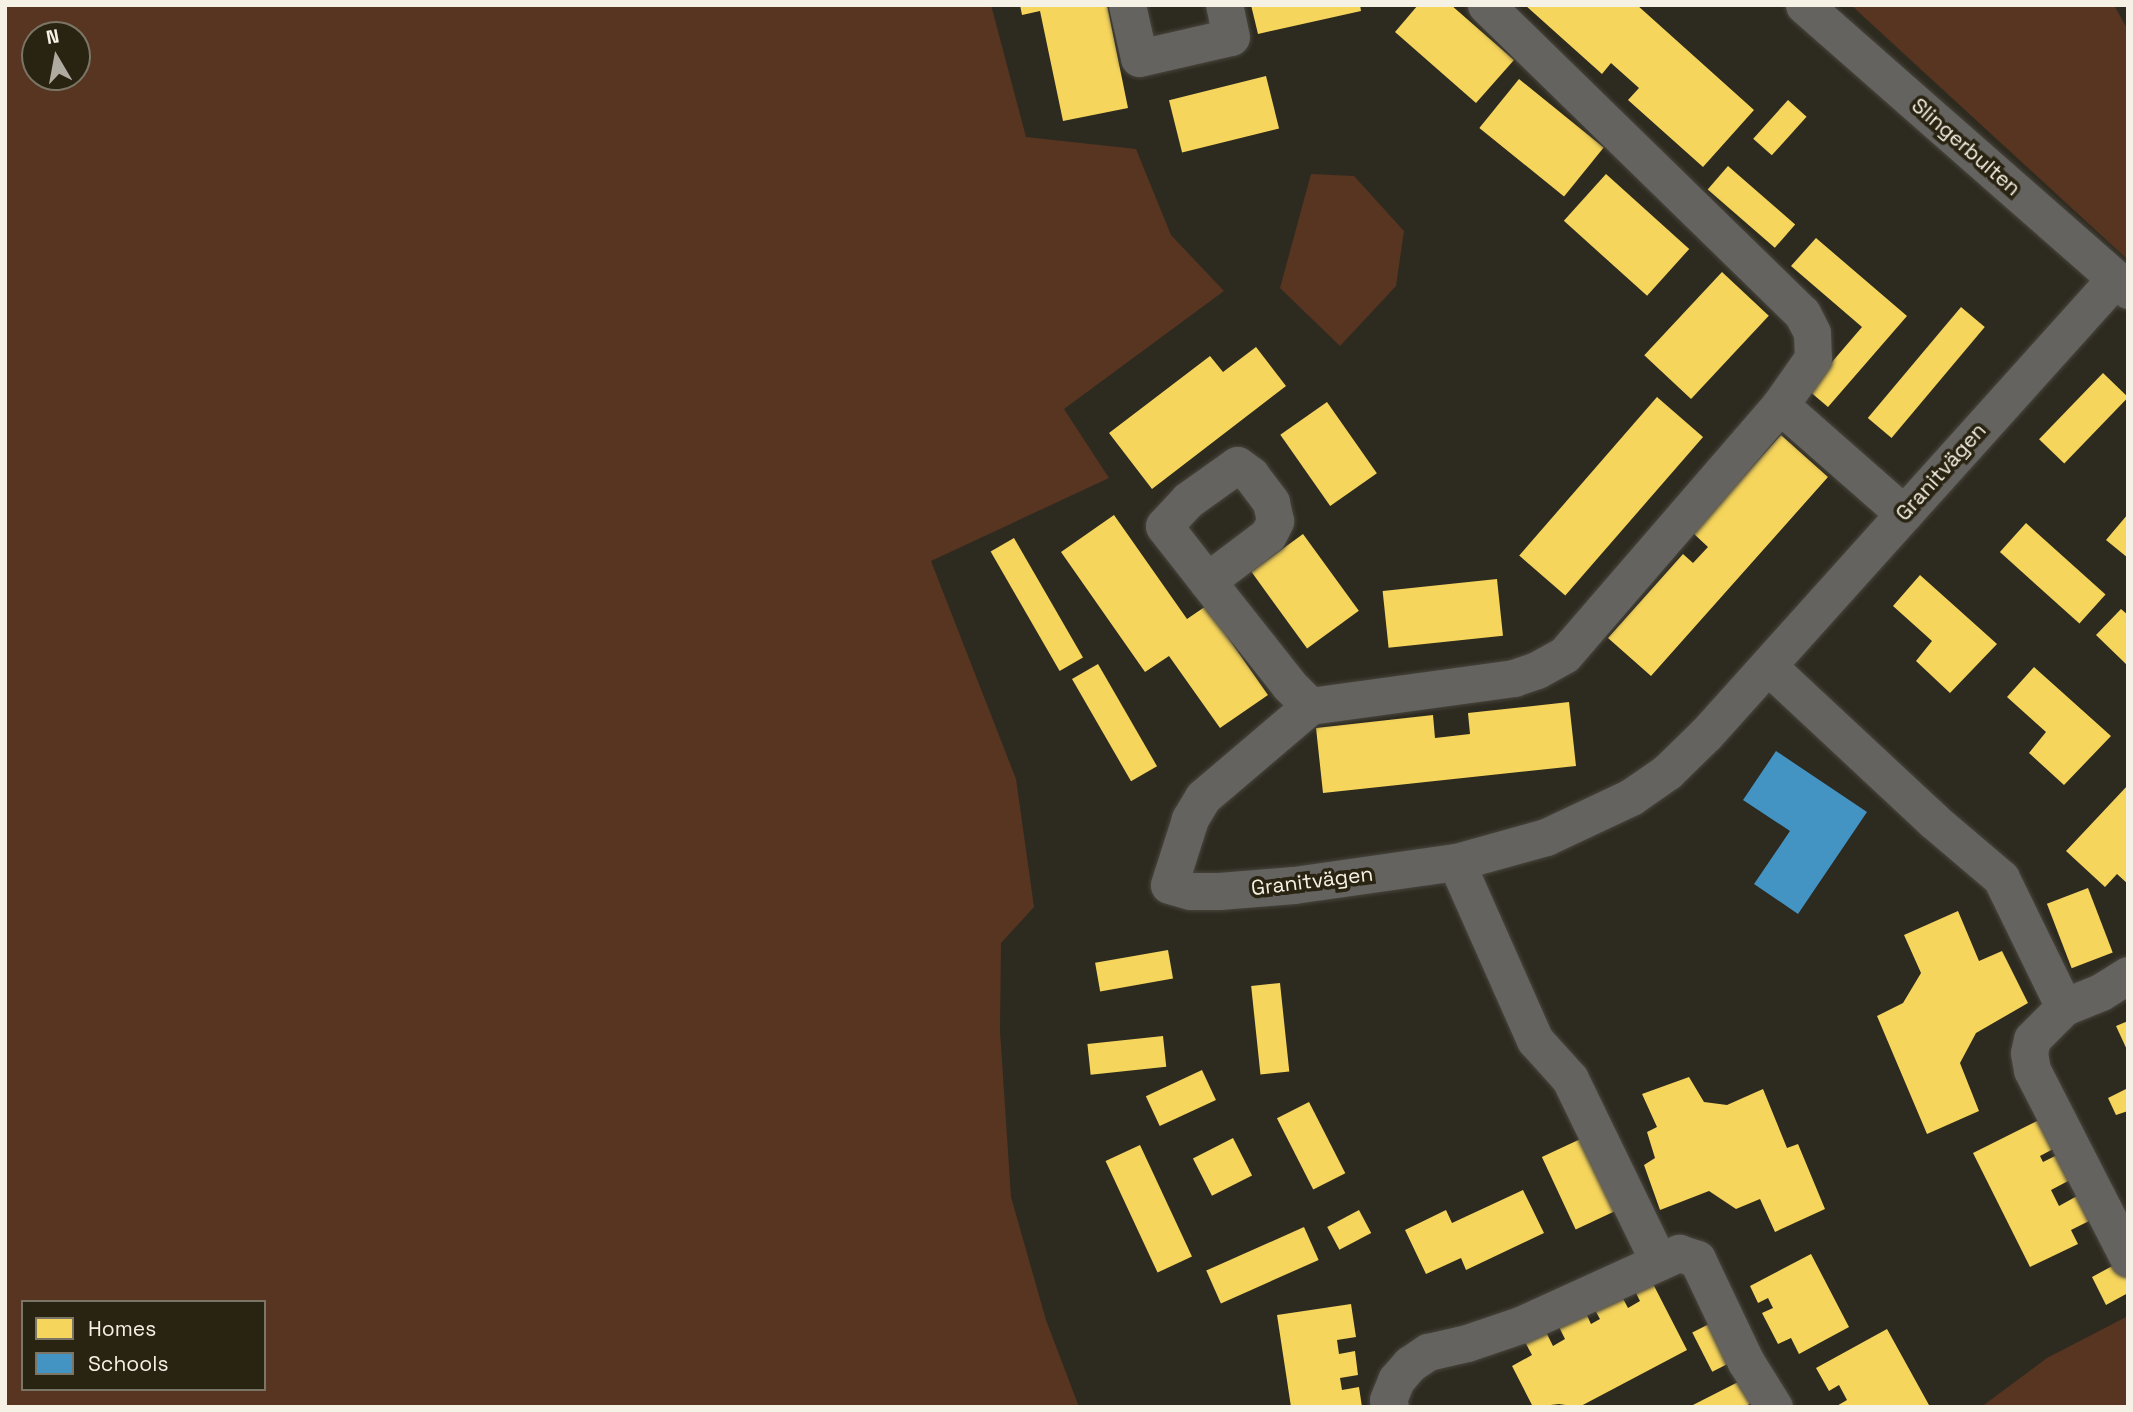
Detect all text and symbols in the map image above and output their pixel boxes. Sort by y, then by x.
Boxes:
north arrow [21,21,91,91]
text: N [44,23,61,50]
street label: Slingerbulten [1906,93,2026,201]
street label: Granitvägen [1891,418,1991,526]
street label: Granitvägen [1250,861,1374,901]
legend [21,1300,266,1391]
text: Homes [88,1315,156,1342]
text: Schools [88,1350,168,1377]

